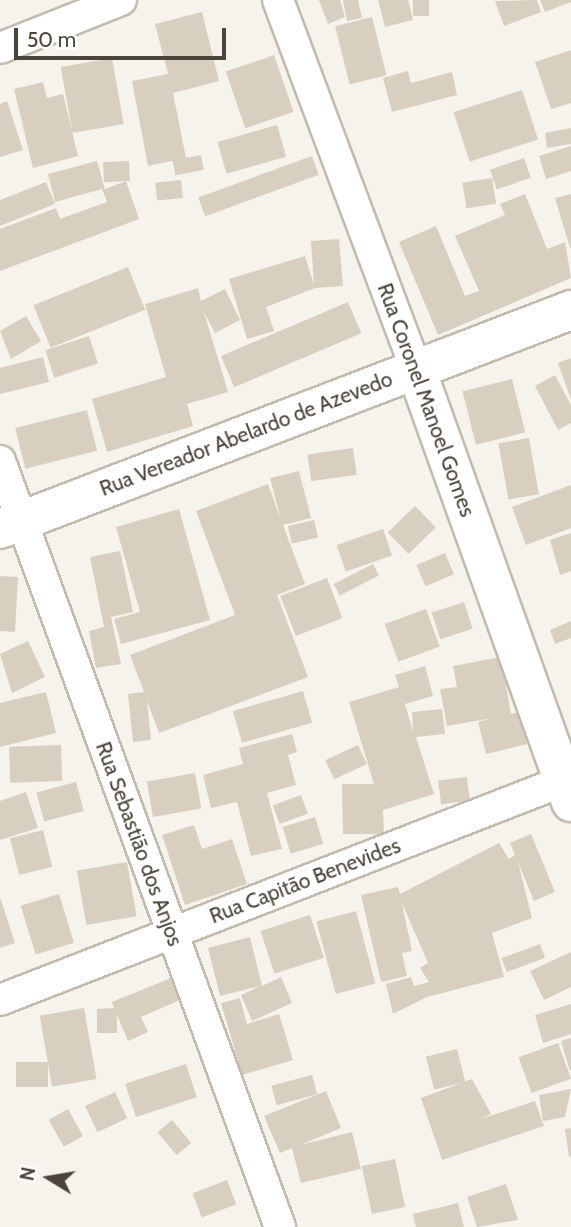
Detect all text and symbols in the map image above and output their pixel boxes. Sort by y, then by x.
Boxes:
scale bar [18,14,229,58]
text: 50 m [27,27,76,52]
street label: Rua Coronel Manoel Gomes [372,280,480,520]
street label: Rua Vereador Abelardo de Azevedo [96,366,396,502]
street label: Rua Sebastião dos Anjos [90,738,188,950]
street label: Rua Capitão Benevides [206,833,404,929]
north arrow [14,1143,84,1213]
text: N [15,1165,40,1183]

